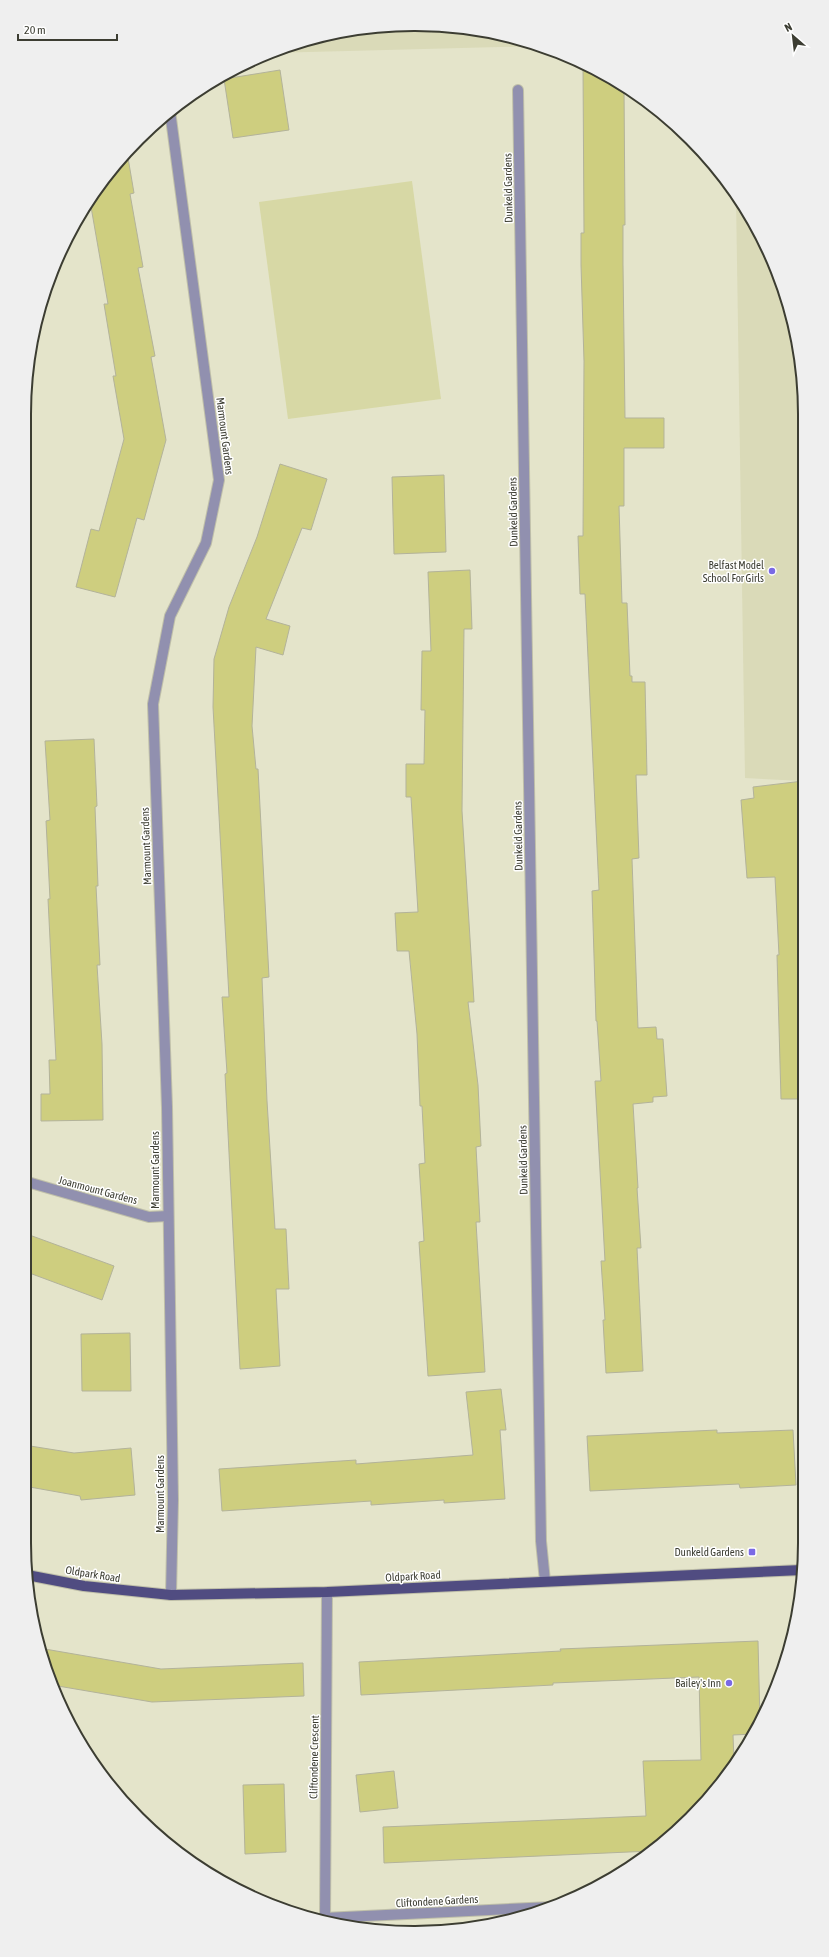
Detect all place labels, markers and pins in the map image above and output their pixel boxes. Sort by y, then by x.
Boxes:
place label: Belfast Model School For Girls [703,559,764,584]
marker: Belfast Model School For Girls [767,566,777,576]
place label: Dunkeld Gardens [674,1546,744,1558]
marker: Dunkeld Gardens [747,1547,757,1557]
place label: Bailey's Inn [675,1677,721,1689]
marker: Bailey's Inn [724,1678,734,1688]

